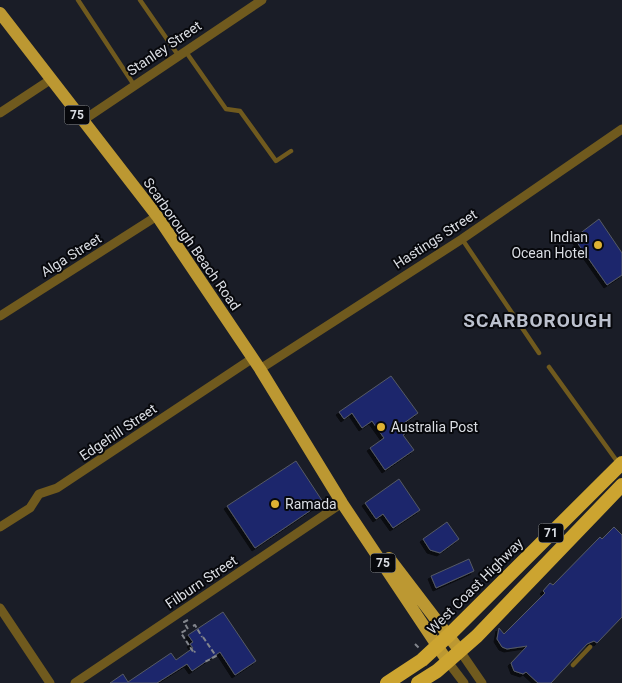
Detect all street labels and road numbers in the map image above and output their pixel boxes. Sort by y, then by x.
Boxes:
street label: Stanley Street [124,17,204,79]
road number: 75 [64,106,90,124]
street label: Scarborough Beach Road [140,175,244,313]
street label: Hastings Street [390,206,480,272]
street label: Alga Street [38,230,105,280]
street label: Edgehill Street [76,400,160,464]
road number: 71 [538,524,564,542]
street label: West Coast Highway [424,535,526,637]
street label: Filburn Street [162,552,240,612]
road number: 75 [370,554,396,572]

